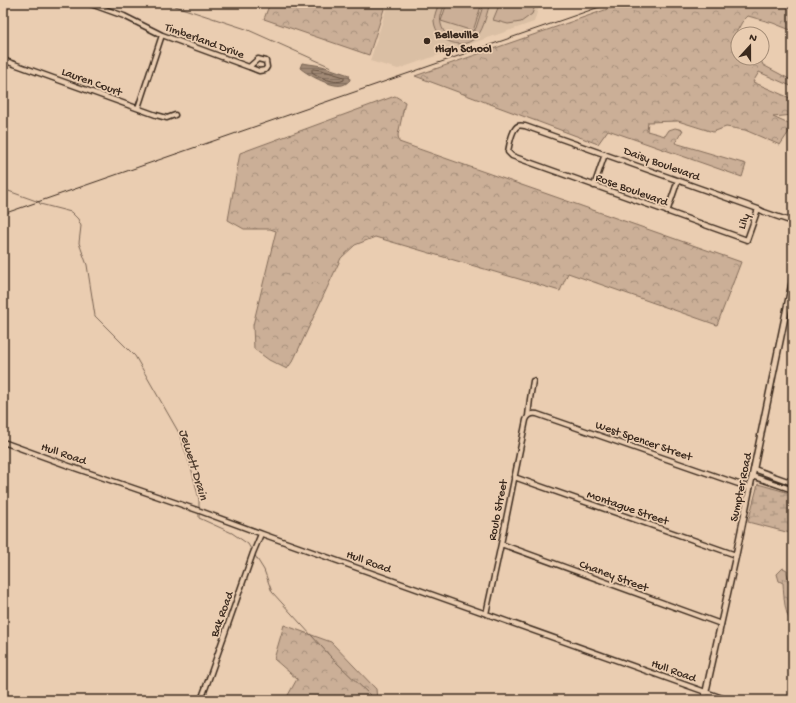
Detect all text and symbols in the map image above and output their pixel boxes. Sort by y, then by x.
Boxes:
street label: Timberland Drive [162,21,247,63]
north arrow [730,26,770,66]
place label: Belleville High School [434,29,492,57]
text: N [747,32,758,45]
marker: Belleville High School [422,36,432,46]
street label: Lauren Court [59,65,124,101]
street label: Daisy Boulevard [620,144,702,186]
street label: Rose Boulevard [593,171,670,211]
street label: Lily [736,212,754,231]
street label: West Spencer Street [593,419,695,465]
water label: Jewett Drain [175,427,211,503]
street label: Hull Road [39,441,89,469]
street label: Sumpter Road [728,451,756,523]
street label: Roulo Street [486,478,512,542]
street label: Montague Street [585,488,671,530]
street label: Hull Road [344,548,394,578]
street label: Chaney Street [577,558,651,596]
street label: Bak Road [208,589,238,640]
street label: Hull Road [649,657,699,687]

